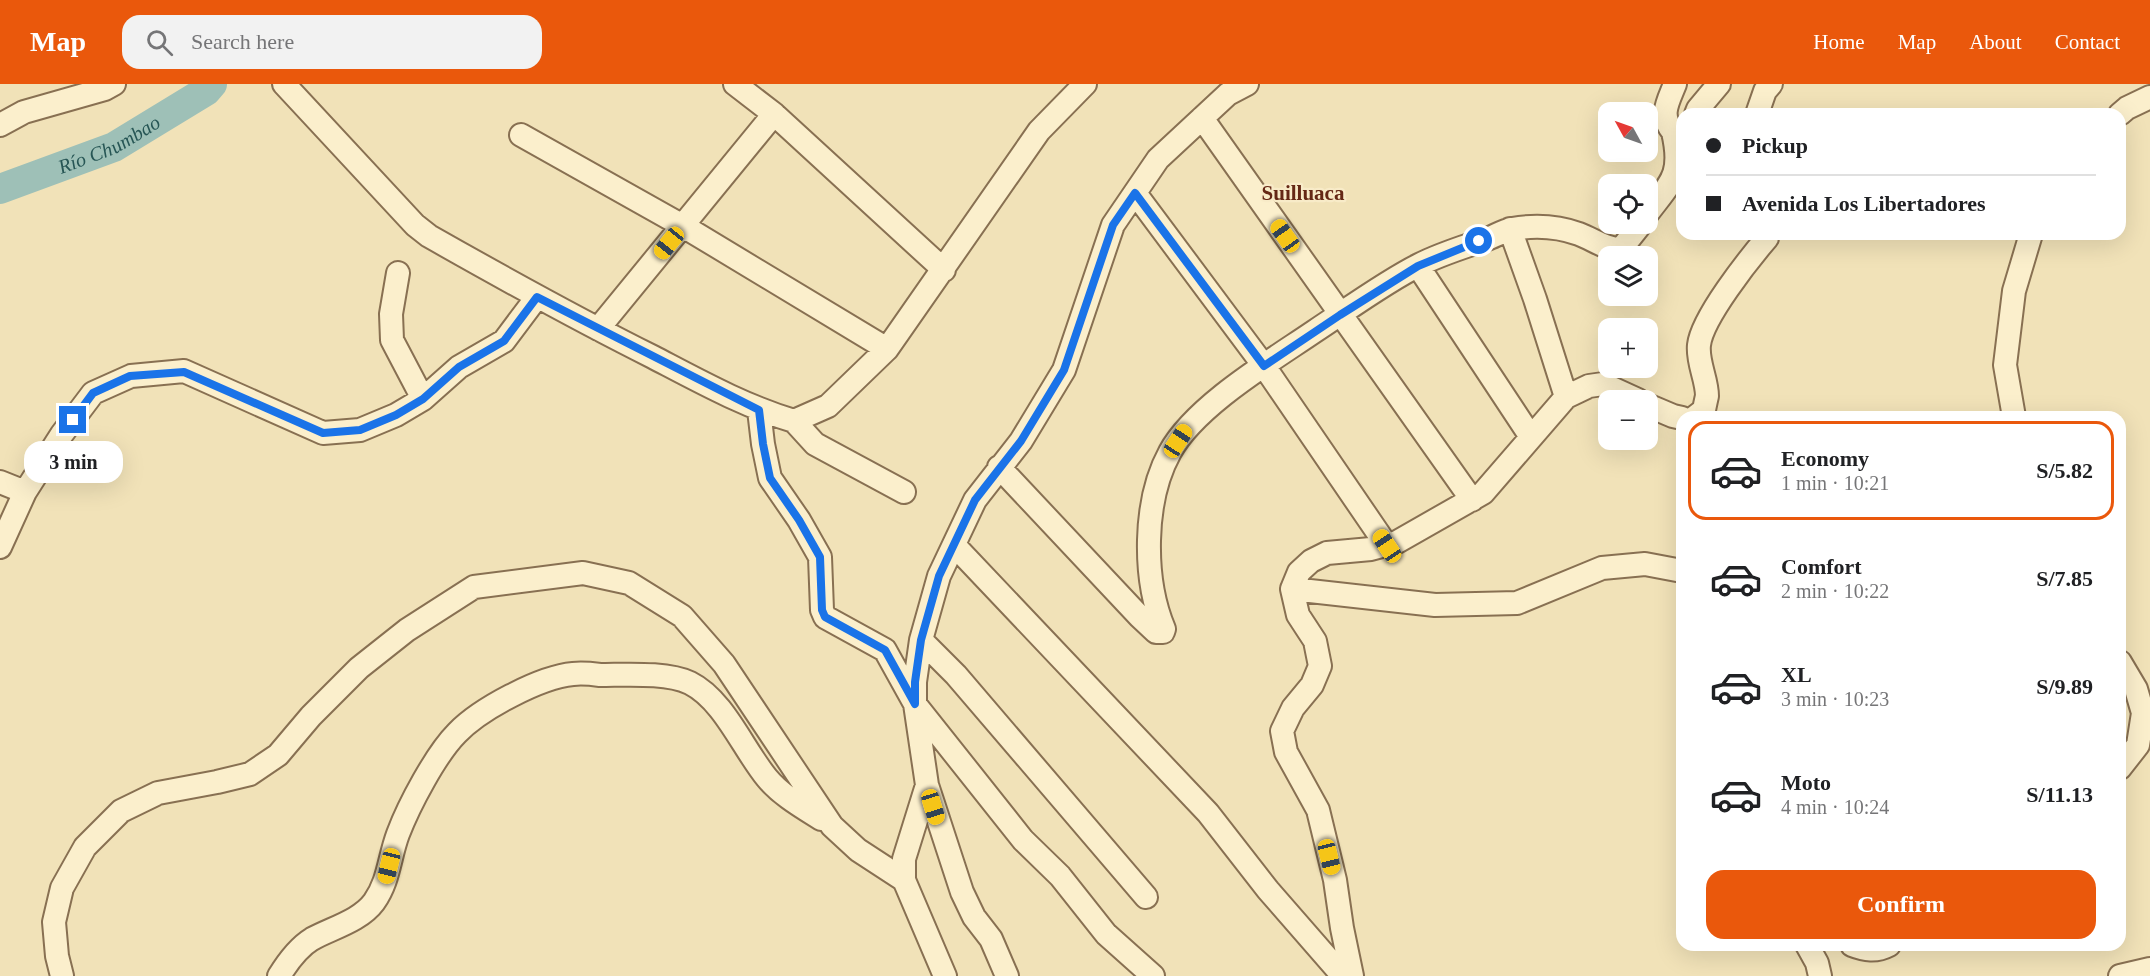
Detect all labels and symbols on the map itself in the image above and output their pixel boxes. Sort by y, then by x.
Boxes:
north arrow [1598,102,1658,162]
water label: Río Chumbao [54,111,164,178]
district label: Suilluaca [1262,181,1345,205]
car [1267,216,1303,256]
car [651,223,687,263]
route start [1465,227,1492,254]
route end [59,406,86,433]
car [1161,421,1195,461]
callout: 3 min [23,441,122,483]
car [1369,526,1405,566]
car [919,787,947,827]
car [1316,837,1342,877]
car [376,846,402,886]

